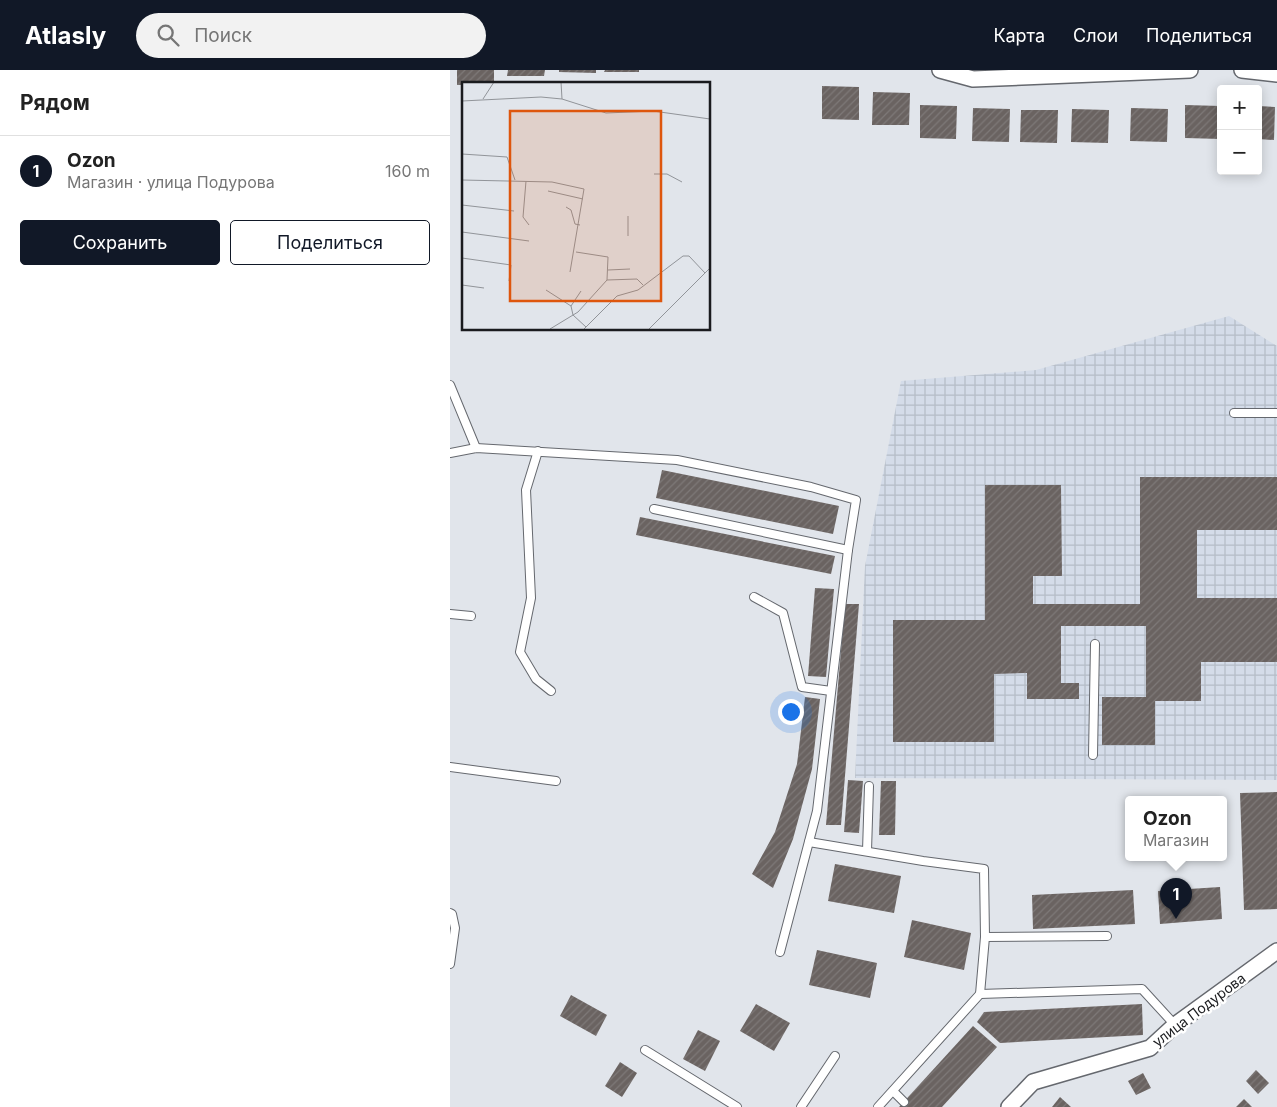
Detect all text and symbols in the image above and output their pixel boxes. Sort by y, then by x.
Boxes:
search box [136,13,486,58]
text: Atlasly [25,21,106,50]
icon: search [154,21,182,49]
text: Поиск [194,24,252,47]
text: Карта [993,25,1045,46]
text: Слои [1073,25,1118,46]
text: Поделиться [1146,25,1252,46]
inset map [462,82,710,330]
map controls [1217,85,1262,175]
button: + [1217,85,1262,130]
text: Рядом [20,90,90,115]
button: − [1217,130,1262,175]
text: Ozon [67,149,116,172]
text: 1 [33,161,39,181]
text: 160 m [385,161,430,181]
text: Магазин · улица Подурова [67,172,275,192]
button: Сохранить [20,220,220,265]
button: Поделиться [230,220,430,265]
your location [778,699,804,725]
popup [1125,796,1227,861]
text: Ozon [1143,807,1192,830]
text: Магазин [1143,830,1209,850]
pin: 1 [1160,878,1192,919]
street label: улица Подурова [1149,969,1249,1050]

